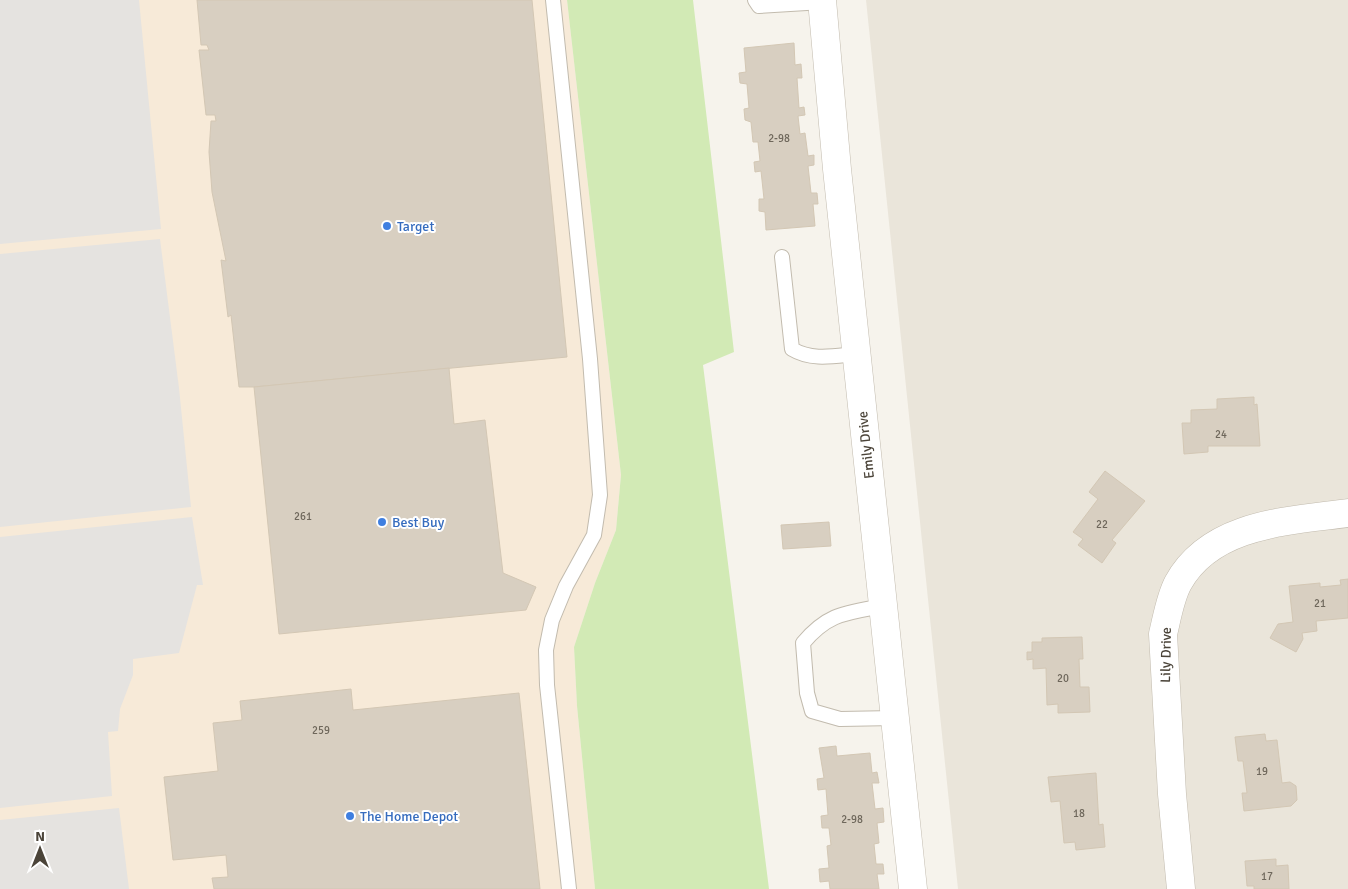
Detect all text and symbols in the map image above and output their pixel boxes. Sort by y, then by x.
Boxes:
house number: 2-98 [768,132,790,145]
place label: Target [397,218,434,235]
marker: Target [381,220,393,232]
street label: Emily Drive [854,410,878,480]
house number: 24 [1215,428,1227,441]
house number: 261 [294,510,312,523]
place label: Best Buy [392,514,445,531]
marker: Best Buy [376,516,388,528]
house number: 22 [1096,518,1108,531]
house number: 21 [1314,597,1326,610]
street label: Lily Drive [1157,627,1175,683]
house number: 20 [1057,672,1069,685]
house number: 259 [312,724,330,737]
house number: 19 [1256,765,1268,778]
house number: 18 [1073,807,1085,820]
place label: The Home Depot [360,808,458,825]
marker: The Home Depot [344,810,356,822]
house number: 2-98 [841,813,863,826]
north arrow [15,824,65,874]
text: N [35,828,45,845]
house number: 17 [1261,870,1273,883]

